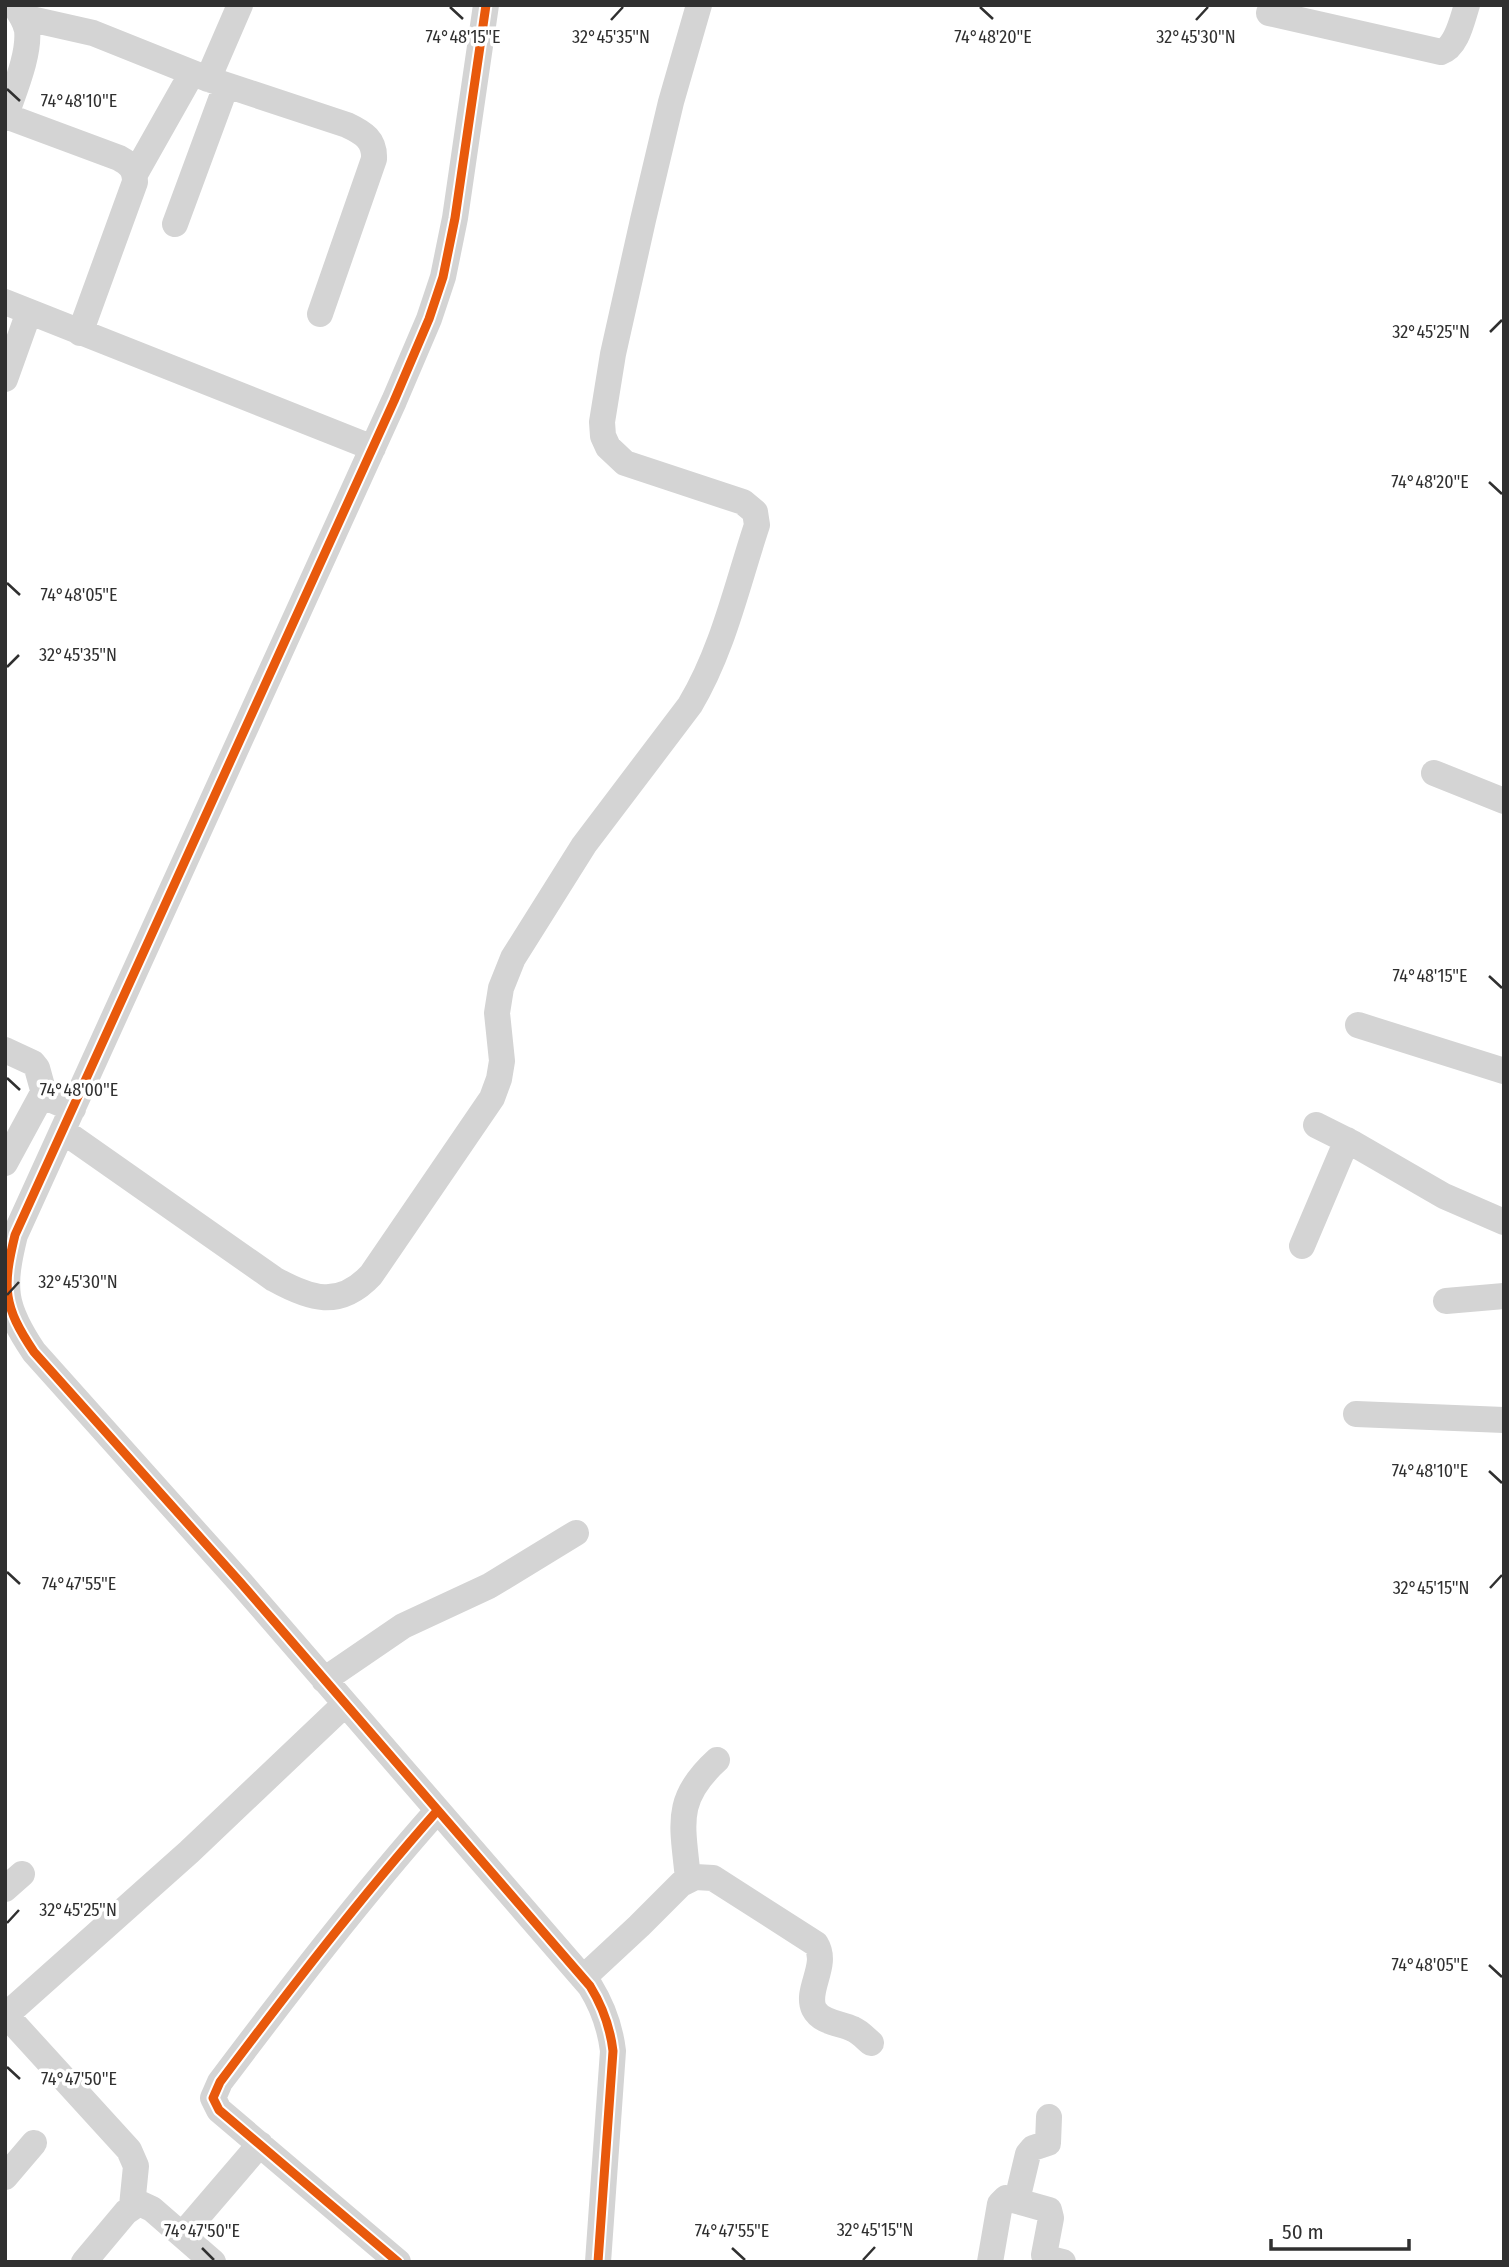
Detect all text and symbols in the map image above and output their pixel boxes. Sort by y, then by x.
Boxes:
text: 74°48'15"E [426,26,500,48]
text: 32°45'35"N [572,26,650,48]
text: 74°48'20"E [954,26,1032,48]
text: 32°45'30"N [1156,26,1236,48]
text: 74°48'10"E [41,90,117,112]
text: 32°45'25"N [1392,321,1470,343]
text: 74°48'20"E [1391,471,1469,493]
text: 74°48'05"E [40,584,118,606]
text: 32°45'35"N [39,644,117,666]
text: 74°48'15"E [1393,965,1467,987]
text: 74°48'00"E [40,1079,118,1101]
text: 32°45'30"N [38,1271,118,1293]
text: 74°48'10"E [1392,1460,1468,1482]
text: 74°47'55"E [42,1573,116,1595]
text: 32°45'15"N [1393,1577,1469,1599]
text: 32°45'25"N [39,1899,117,1921]
text: 74°48'05"E [1391,1954,1469,1976]
text: 74°47'50"E [41,2068,117,2090]
scale bar [1271,2208,1409,2252]
text: 32°45'15"N [837,2219,913,2241]
text: 50 m [1282,2219,1324,2245]
text: 74°47'50"E [164,2220,240,2242]
text: 74°47'55"E [695,2220,769,2242]

